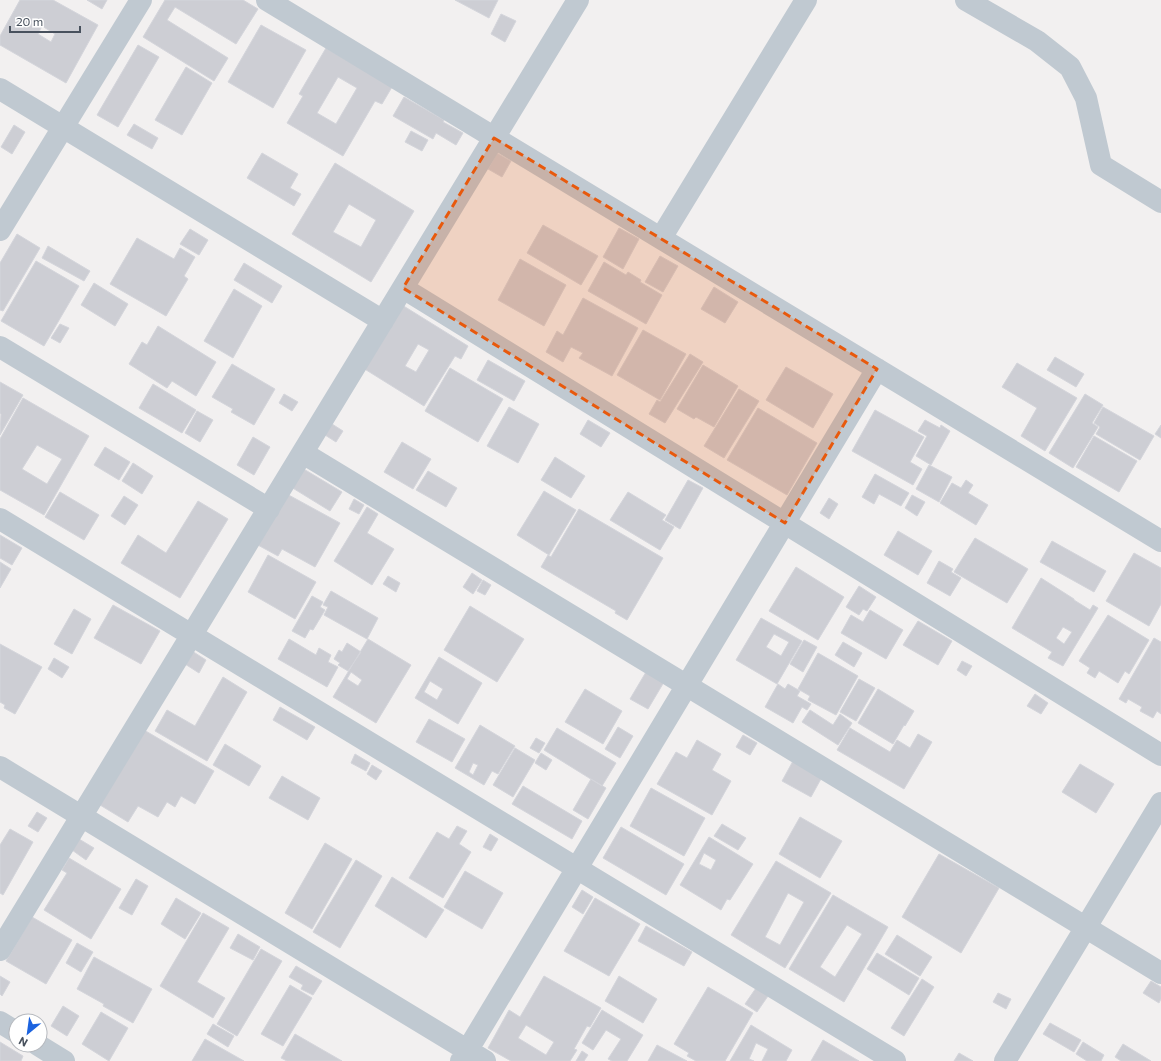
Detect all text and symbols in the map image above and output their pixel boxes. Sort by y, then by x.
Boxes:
scale bar [10,8,80,34]
text: 20 m [16,14,43,28]
north arrow [8,1013,48,1053]
text: N [16,1034,30,1050]

